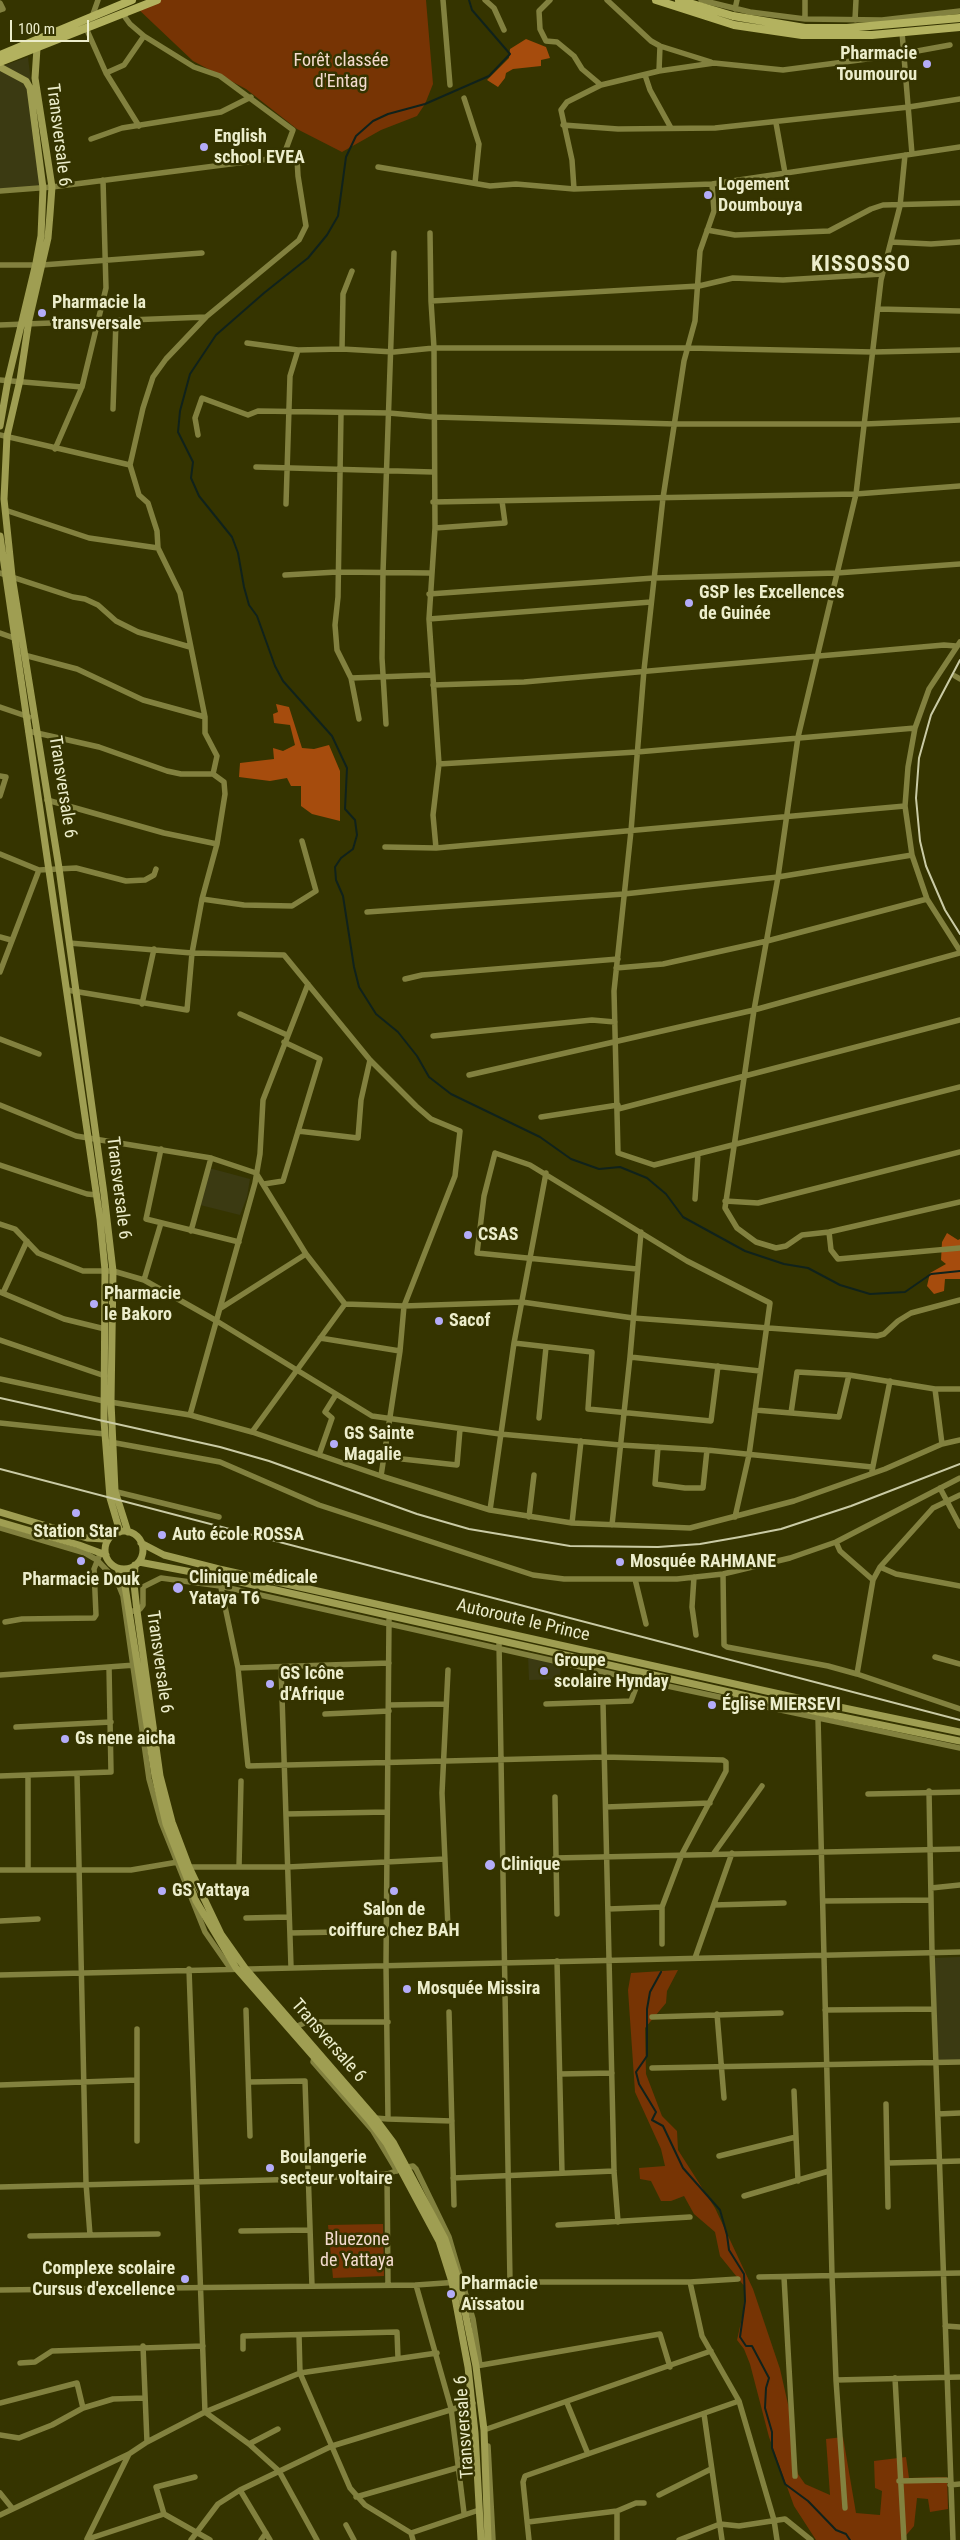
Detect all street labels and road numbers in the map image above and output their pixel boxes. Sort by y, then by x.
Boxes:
street label: Transversale 6 [41,82,75,188]
street label: Transversale 6 [43,734,81,840]
street label: Transversale 6 [101,1135,135,1241]
street label: Autoroute le Prince [454,1595,592,1647]
street label: Transversale 6 [141,1609,177,1715]
street label: Transversale 6 [286,1995,370,2087]
street label: Transversale 6 [451,2375,479,2479]

